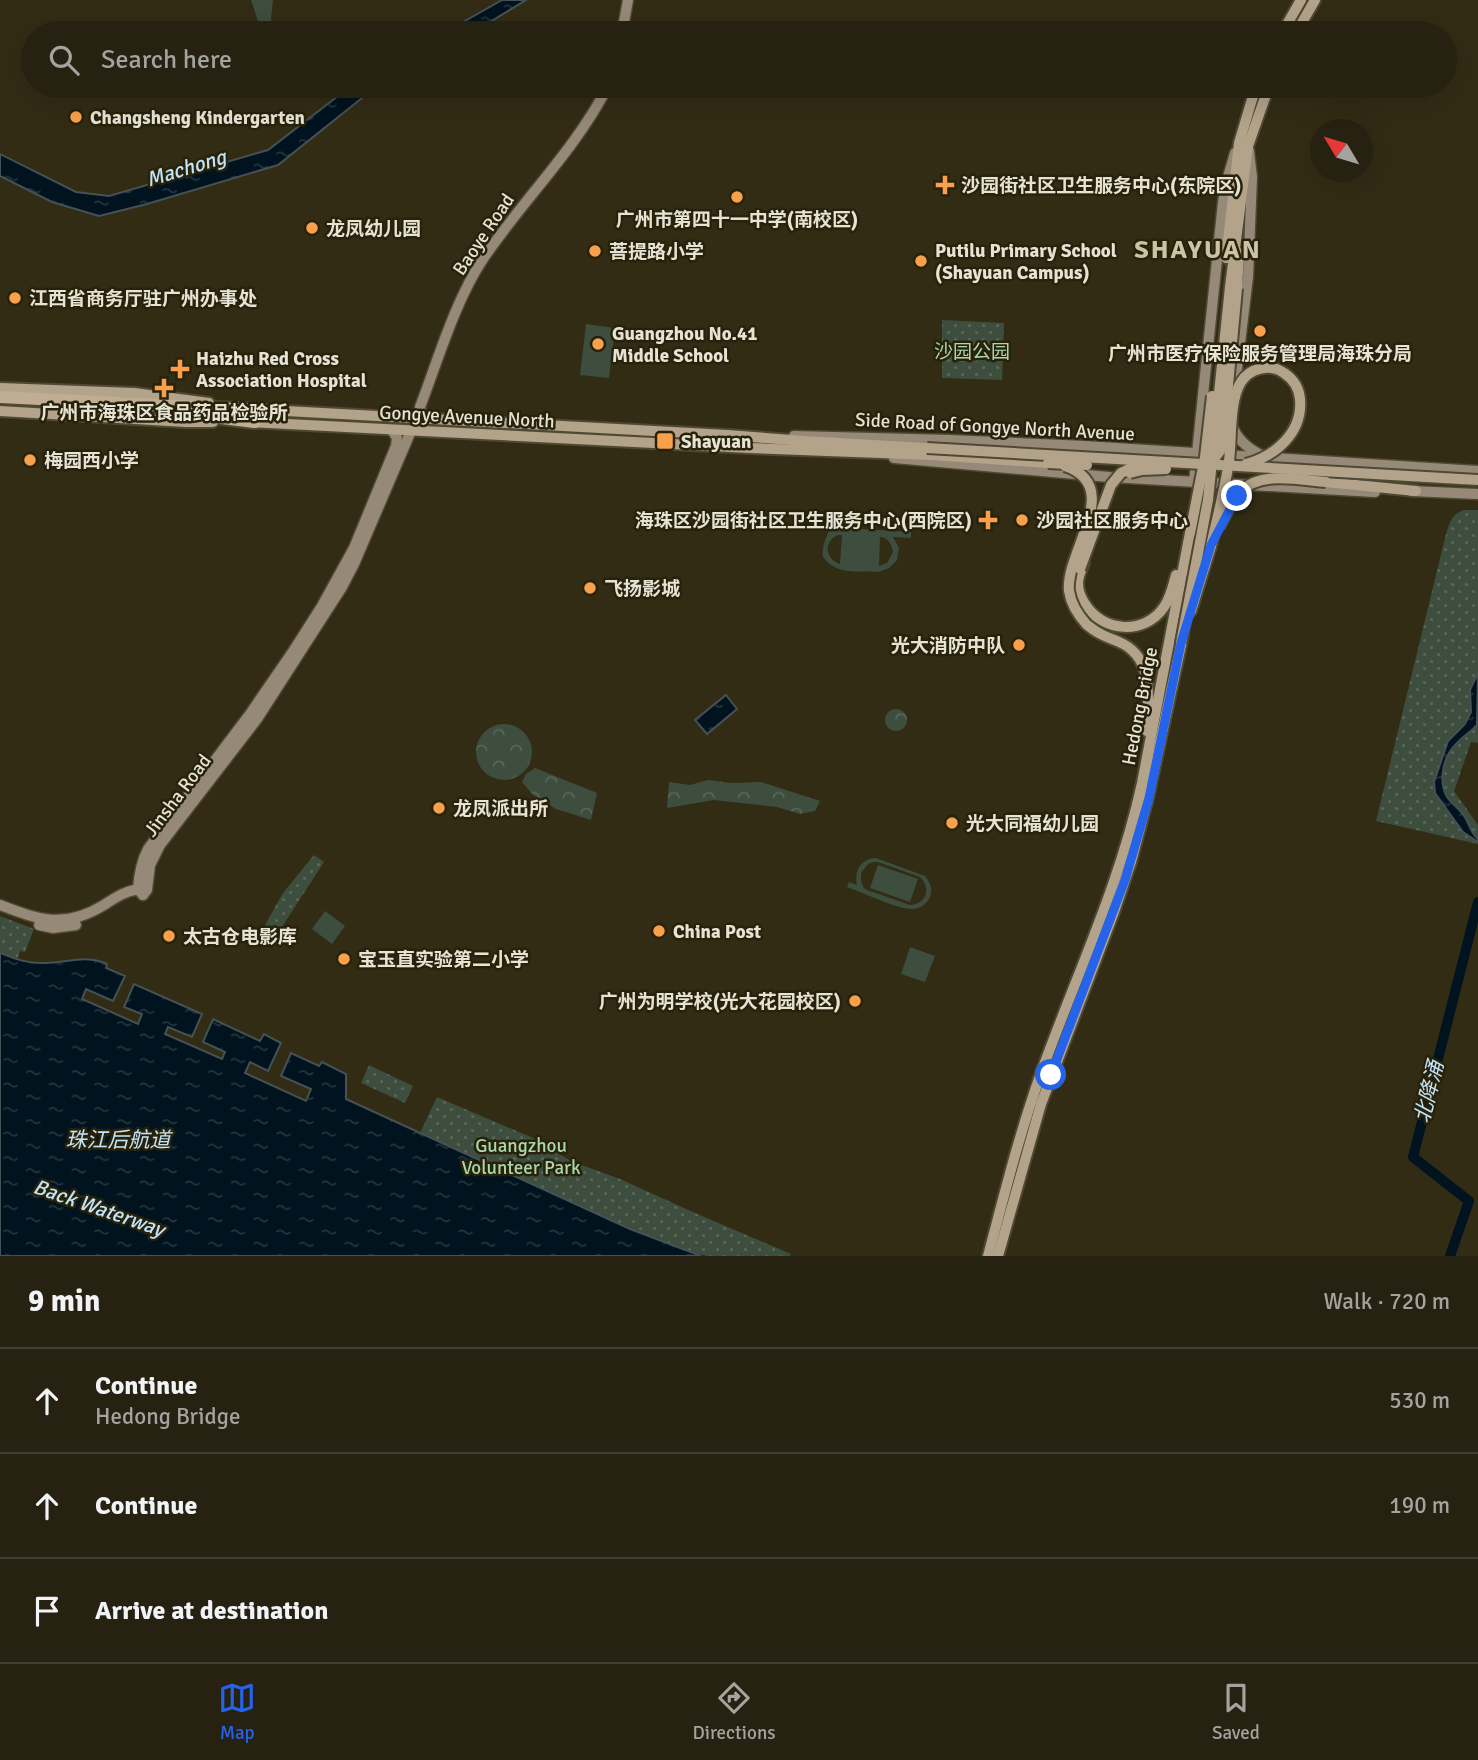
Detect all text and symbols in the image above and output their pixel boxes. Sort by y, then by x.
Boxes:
search box [21,21,1457,98]
icon: search [45,41,83,79]
text: Search here [101,44,232,76]
place label: Changsheng Kindergarten [90,106,305,130]
marker: Changsheng Kindergarten [68,109,84,125]
north arrow [1310,119,1373,182]
water label: Machong [143,143,231,192]
place label: 沙园街社区卫生服务中心(东院区) [961,174,1241,198]
marker: 沙园街社区卫生服务中心(东院区) [935,175,955,195]
street label: Baoye Road [448,189,520,280]
marker: 广州市第四十一中学(南校区) [729,189,745,205]
place label: 广州市第四十一中学(南校区) [616,208,858,232]
place label: 龙凤幼儿园 [326,217,421,241]
marker: 龙凤幼儿园 [304,220,320,236]
district label: SHAYUAN [1134,234,1262,266]
place label: Putilu Primary School (Shayuan Campus) [935,239,1117,285]
place label: 菩提路小学 [609,240,704,264]
marker: 菩提路小学 [587,243,603,259]
marker: Putilu Primary School (Shayuan Campus) [913,253,929,269]
place label: 江西省商务厅驻广州办事处 [29,287,257,311]
marker: 江西省商务厅驻广州办事处 [7,290,23,306]
place label: Guangzhou No.41 Middle School [612,322,757,368]
marker: 广州市医疗保险服务管理局海珠分局 [1252,323,1268,339]
marker: Guangzhou No.41 Middle School [590,336,606,352]
park label: 沙园公园 [934,340,1010,364]
place label: 广州市医疗保险服务管理局海珠分局 [1108,342,1412,366]
place label: Haizhu Red Cross Association Hospital [196,347,367,393]
marker: Haizhu Red Cross Association Hospital [170,359,190,379]
marker: 广州市海珠区食品药品检验所 [154,378,174,398]
street label: Gongye Avenue North [379,400,555,434]
place label: 广州市海珠区食品药品检验所 [40,401,288,425]
street label: Side Road of Gongye North Avenue [854,408,1136,446]
place label: Shayuan [681,430,751,454]
marker: Shayuan [655,431,675,451]
place label: 梅园西小学 [44,449,139,473]
marker: 梅园西小学 [22,452,38,468]
route end [1221,480,1252,511]
place label: 海珠区沙园街社区卫生服务中心(西院区) [635,509,972,533]
place label: 沙园社区服务中心 [1036,509,1188,533]
marker: 海珠区沙园街社区卫生服务中心(西院区) [978,510,998,530]
marker: 沙园社区服务中心 [1014,512,1030,528]
place label: 飞扬影城 [604,577,680,601]
marker: 飞扬影城 [582,580,598,596]
place label: 光大消防中队 [891,634,1005,658]
marker: 光大消防中队 [1011,637,1027,653]
street label: Hedong Bridge [1117,645,1163,767]
street label: Jinsha Road [139,750,217,842]
place label: 龙凤派出所 [453,797,548,821]
marker: 龙凤派出所 [431,800,447,816]
place label: 光大同福幼儿园 [966,812,1099,836]
marker: 光大同福幼儿园 [944,815,960,831]
place label: China Post [673,920,761,944]
marker: China Post [651,923,667,939]
place label: 太古仓电影库 [183,925,297,949]
marker: 太古仓电影库 [161,928,177,944]
place label: 宝玉直实验第二小学 [358,948,529,972]
marker: 宝玉直实验第二小学 [336,951,352,967]
place label: 广州为明学校(光大花园校区) [599,990,841,1014]
marker: 广州为明学校(光大花园校区) [847,993,863,1009]
water label: 北降涌 [1409,1056,1450,1126]
route start [1035,1059,1066,1090]
water label: 珠江后航道 [66,1127,173,1153]
park label: Guangzhou Volunteer Park [461,1134,581,1180]
water label: Back Waterway [30,1173,171,1244]
text: 9 min [28,1283,100,1320]
text: Walk · 720 m [1324,1287,1450,1316]
text: Continue [95,1370,197,1402]
icon: ahead [28,1382,66,1420]
text: 530 m [1389,1386,1450,1415]
text: Hedong Bridge [95,1402,240,1431]
icon: ahead [28,1487,66,1525]
text: Continue [95,1490,197,1522]
text: 190 m [1389,1491,1450,1520]
icon: arrive [28,1592,66,1630]
text: Arrive at destination [95,1595,328,1627]
tab: Map [218,1679,256,1745]
tab: Directions [693,1679,776,1745]
tab: Saved [1212,1679,1260,1745]

